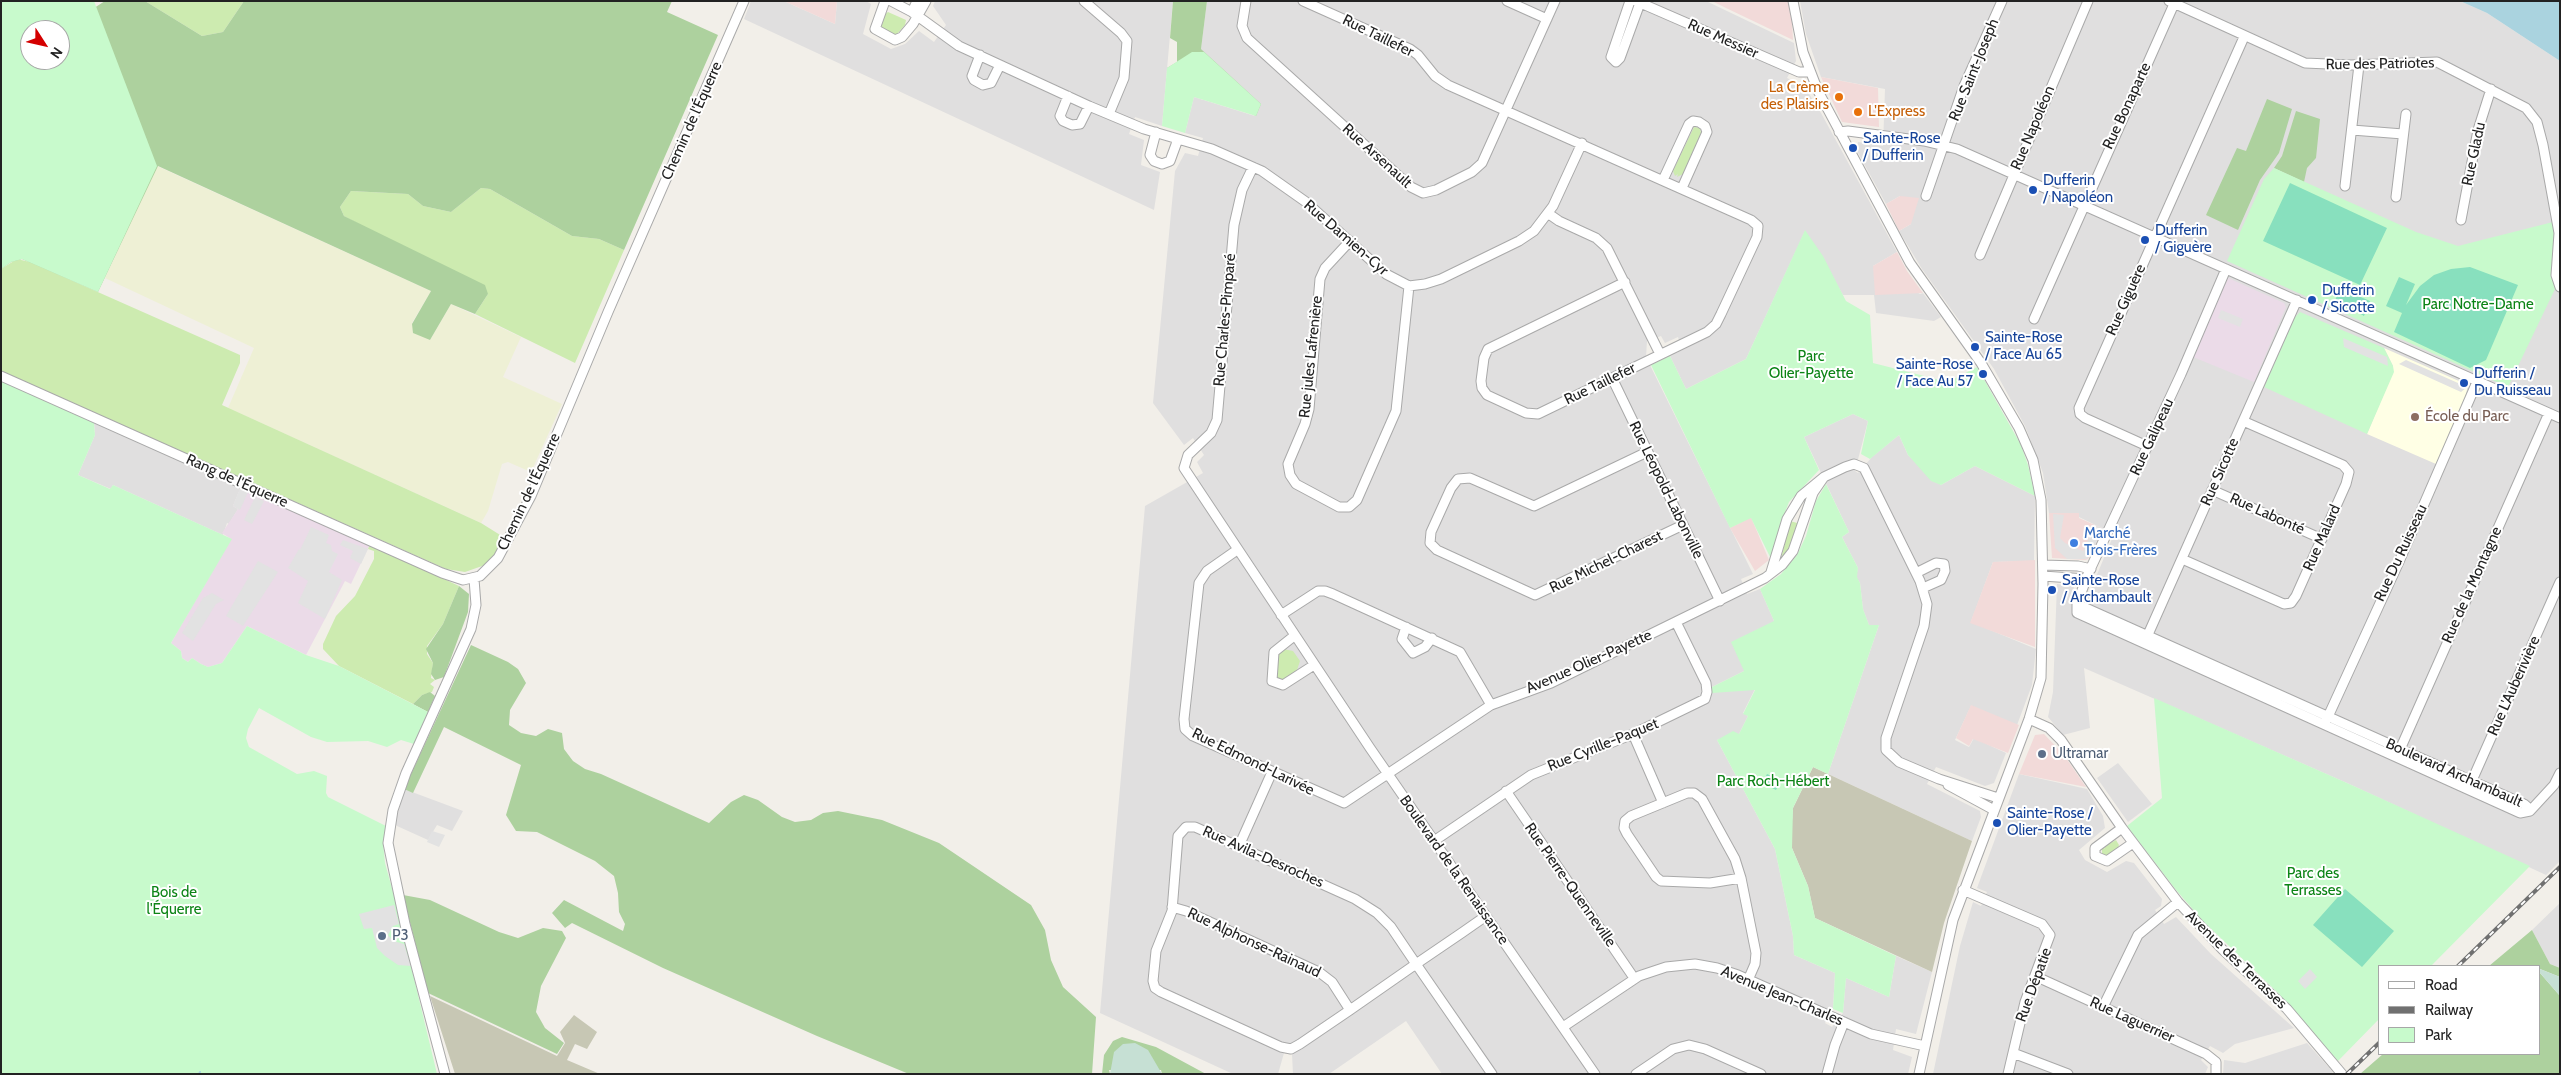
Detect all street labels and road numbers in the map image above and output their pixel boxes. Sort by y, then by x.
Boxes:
street label: Rue Taillefer [1339,11,1417,61]
street label: Rue Messier [1685,15,1761,63]
street label: Rue Saint-Joseph [1945,16,2003,124]
street label: Rue des Patriotes [2325,54,2435,74]
street label: Chemin de l'Équerre [658,59,726,183]
street label: Rue Bonaparte [2099,60,2155,152]
street label: Rue Napoléon [2007,83,2059,173]
street label: Rue Arsenault [1338,120,1416,192]
street label: Rue Gladu [2458,120,2490,188]
street label: Rue Damien-Cyr [1300,196,1392,280]
street label: Rue Charles-Pimparé [1210,253,1240,387]
street label: Rue Giguère [2102,262,2150,338]
street label: Rue jules Lafrenière [1296,295,1326,419]
street label: Rue Taillefer [1561,359,1639,409]
street label: Rue Galipeau [2126,396,2178,478]
street label: Rue Léopold-Labonville [1625,418,1707,562]
street label: Chemin de l'Équerre [494,430,564,554]
street label: Rue Sicotte [2197,435,2243,509]
street label: Rang de l'Équerre [183,450,291,512]
street label: Rue Labonté [2227,490,2307,538]
street label: Rue Malard [2299,502,2345,574]
street label: Rue Du Ruisseau [2371,502,2431,604]
street label: Rue de la Montagne [2438,524,2506,646]
street label: Rue Michel-Charest [1547,527,1665,597]
street label: Avenue Olier-Payette [1523,626,1655,698]
street label: Rue L'Auberivière [2484,633,2544,739]
street label: Rue Cyrille-Paquet [1545,715,1661,775]
street label: Rue Edmond-Larivée [1189,725,1317,799]
street label: Boulevard Archambault [2383,735,2525,811]
street label: Boulevard de la Renaissance [1396,792,1512,948]
street label: Rue Pierre-Quenneville [1520,820,1620,950]
street label: Rue Avila-Desroches [1200,822,1326,892]
street label: Rue Alphonse-Rainaud [1185,904,1323,982]
street label: Avenue des Terrasses [2182,907,2290,1013]
street label: Rue Dépatie [2012,945,2056,1025]
street label: Avenue Jean-Charles [1718,962,1846,1030]
street label: Rue Laguerrier [2087,993,2177,1047]

